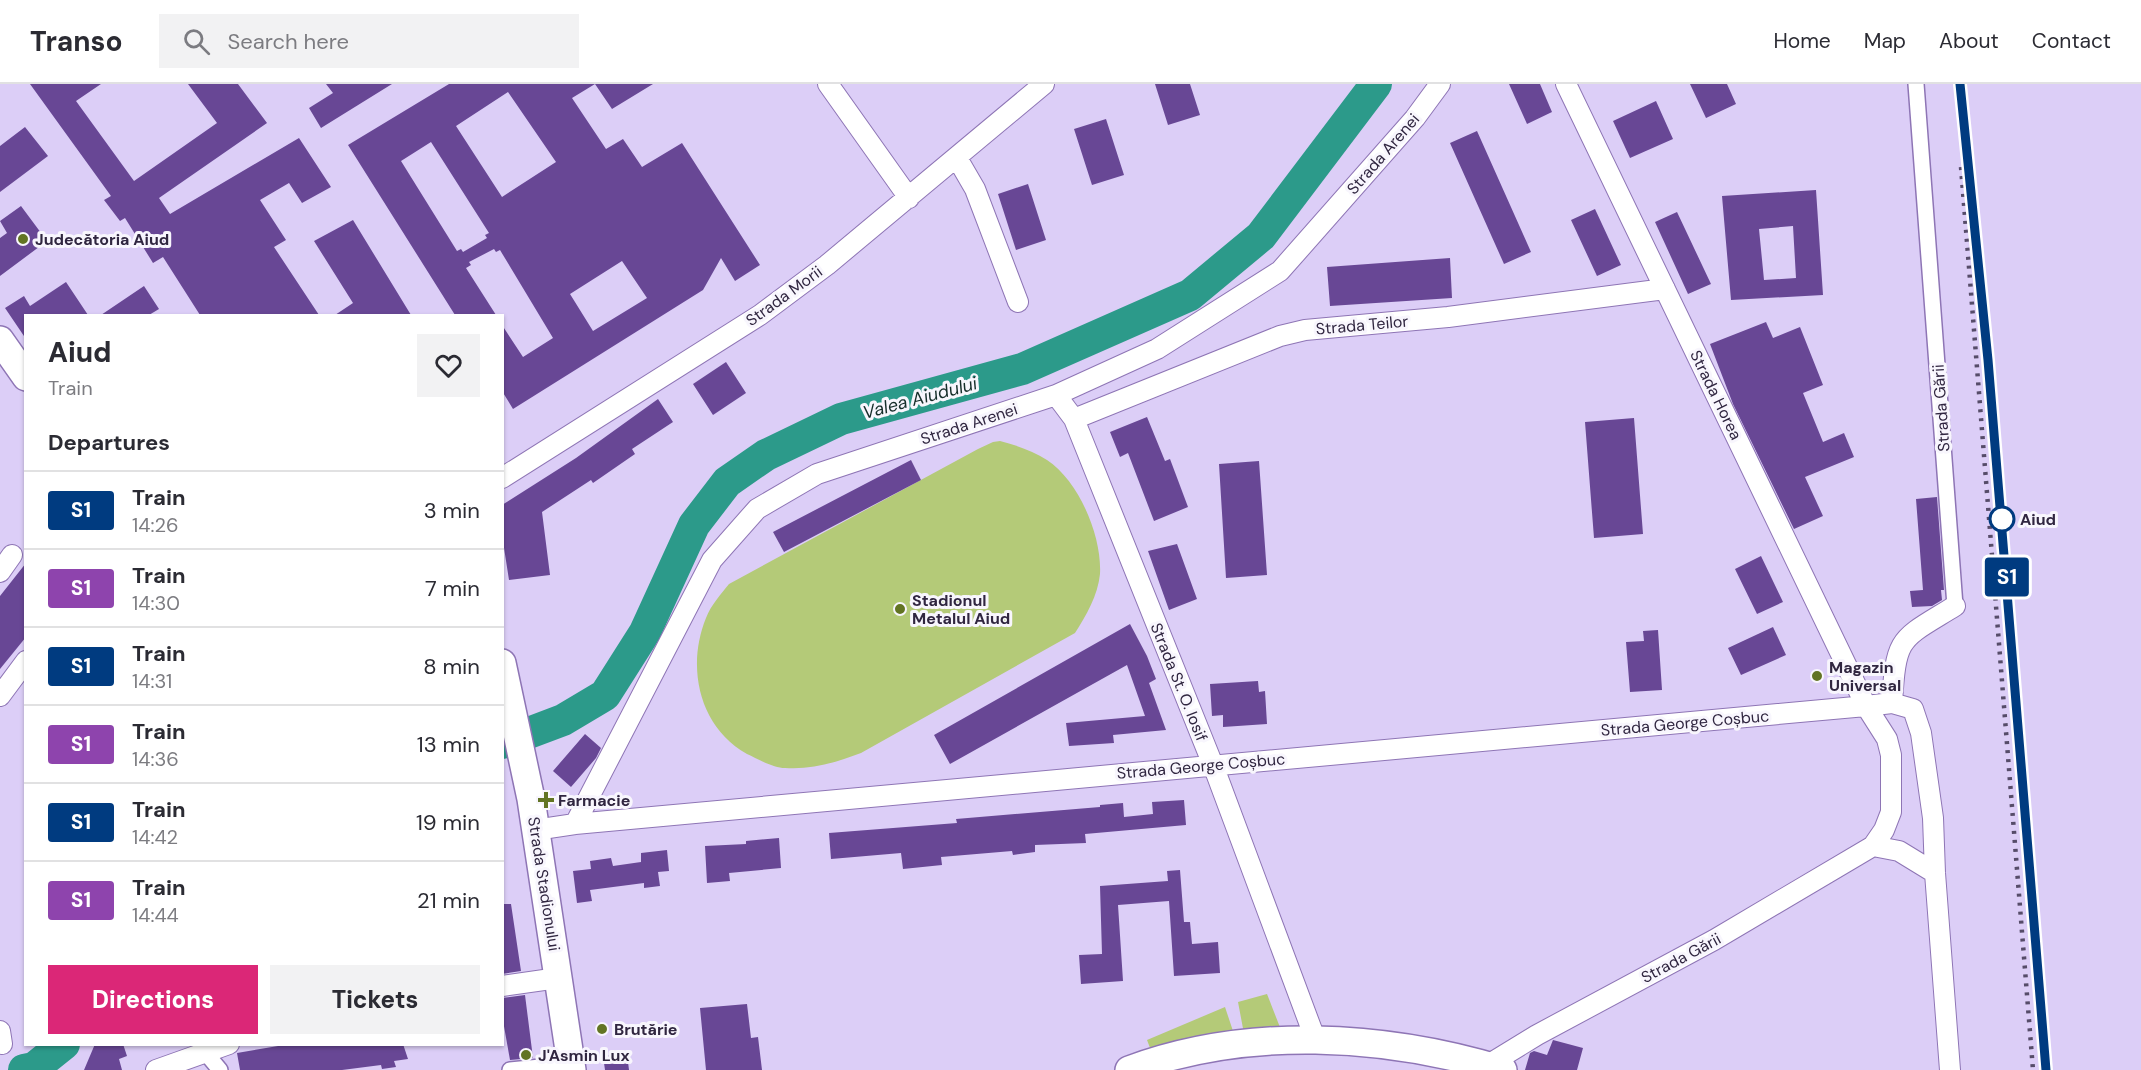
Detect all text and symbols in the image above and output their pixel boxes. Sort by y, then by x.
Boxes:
search box [159,14,579,68]
text: Transo [30,23,123,60]
icon: search [180,25,213,58]
text: Search here [228,27,349,56]
text: Home [1773,27,1831,55]
text: Map [1864,27,1906,55]
text: About [1939,27,1999,55]
text: Contact [2032,27,2111,55]
street label: Strada Arenei [1342,109,1424,199]
place label: Judecătoria Aiud [35,229,169,250]
marker: Judecătoria Aiud [16,232,30,246]
street label: Strada Morii [742,261,826,331]
street label: Strada Teilor [1315,310,1409,339]
text: Aiud [48,334,112,371]
button: heart [417,334,480,397]
street label: Strada Horea [1685,347,1747,443]
street label: Strada Gării [1927,364,1955,452]
water label: Valea Aiudului [860,371,980,425]
text: Train [48,375,93,401]
street label: Strada Arenei [918,398,1020,450]
text: Departures [48,428,170,457]
text: Train [132,483,186,512]
text: S1 [71,496,91,524]
text: 3 min [424,496,480,525]
marker: Aiud [1989,506,2015,532]
place label: Aiud [2020,509,2056,530]
text: 14:26 [132,512,179,538]
line badge: S1 [1980,558,2034,596]
text: Train [132,561,186,590]
text: S1 [1997,563,2017,591]
text: S1 [71,574,91,602]
text: 7 min [425,574,480,603]
text: 14:30 [132,590,180,616]
place label: Stadionul Metalul Aiud [912,590,1010,629]
marker: Stadionul Metalul Aiud [893,602,907,616]
street label: Strada St. O. Iosif [1146,620,1212,744]
text: Train [132,639,186,668]
text: S1 [71,652,91,680]
text: 8 min [423,652,480,681]
place label: Magazin Universal [1829,657,1901,696]
text: 14:31 [132,668,172,694]
marker: Magazin Universal [1810,669,1824,683]
street label: Strada George Coșbuc [1600,705,1770,741]
text: Train [132,717,186,746]
text: S1 [71,730,91,758]
text: 13 min [417,730,480,759]
text: 14:36 [132,746,179,772]
street label: Strada George Coșbuc [1116,748,1286,784]
place label: Farmacie [558,790,630,811]
marker: Farmacie [539,793,553,807]
text: Train [132,795,186,824]
text: S1 [71,808,91,836]
text: 19 min [416,808,480,837]
street label: Strada Stadionului [523,815,565,953]
text: 14:42 [132,824,178,850]
text: Train [132,873,186,902]
text: S1 [71,886,91,914]
text: 21 min [417,886,480,915]
text: 14:44 [132,902,179,928]
street label: Strada Gării [1637,928,1725,988]
button: Directions [48,965,258,1034]
button: Tickets [270,965,480,1034]
place label: Brutărie [614,1019,677,1040]
marker: Brutărie [595,1022,609,1036]
place label: J'Asmin Lux [538,1045,630,1066]
marker: J'Asmin Lux [519,1048,533,1062]

